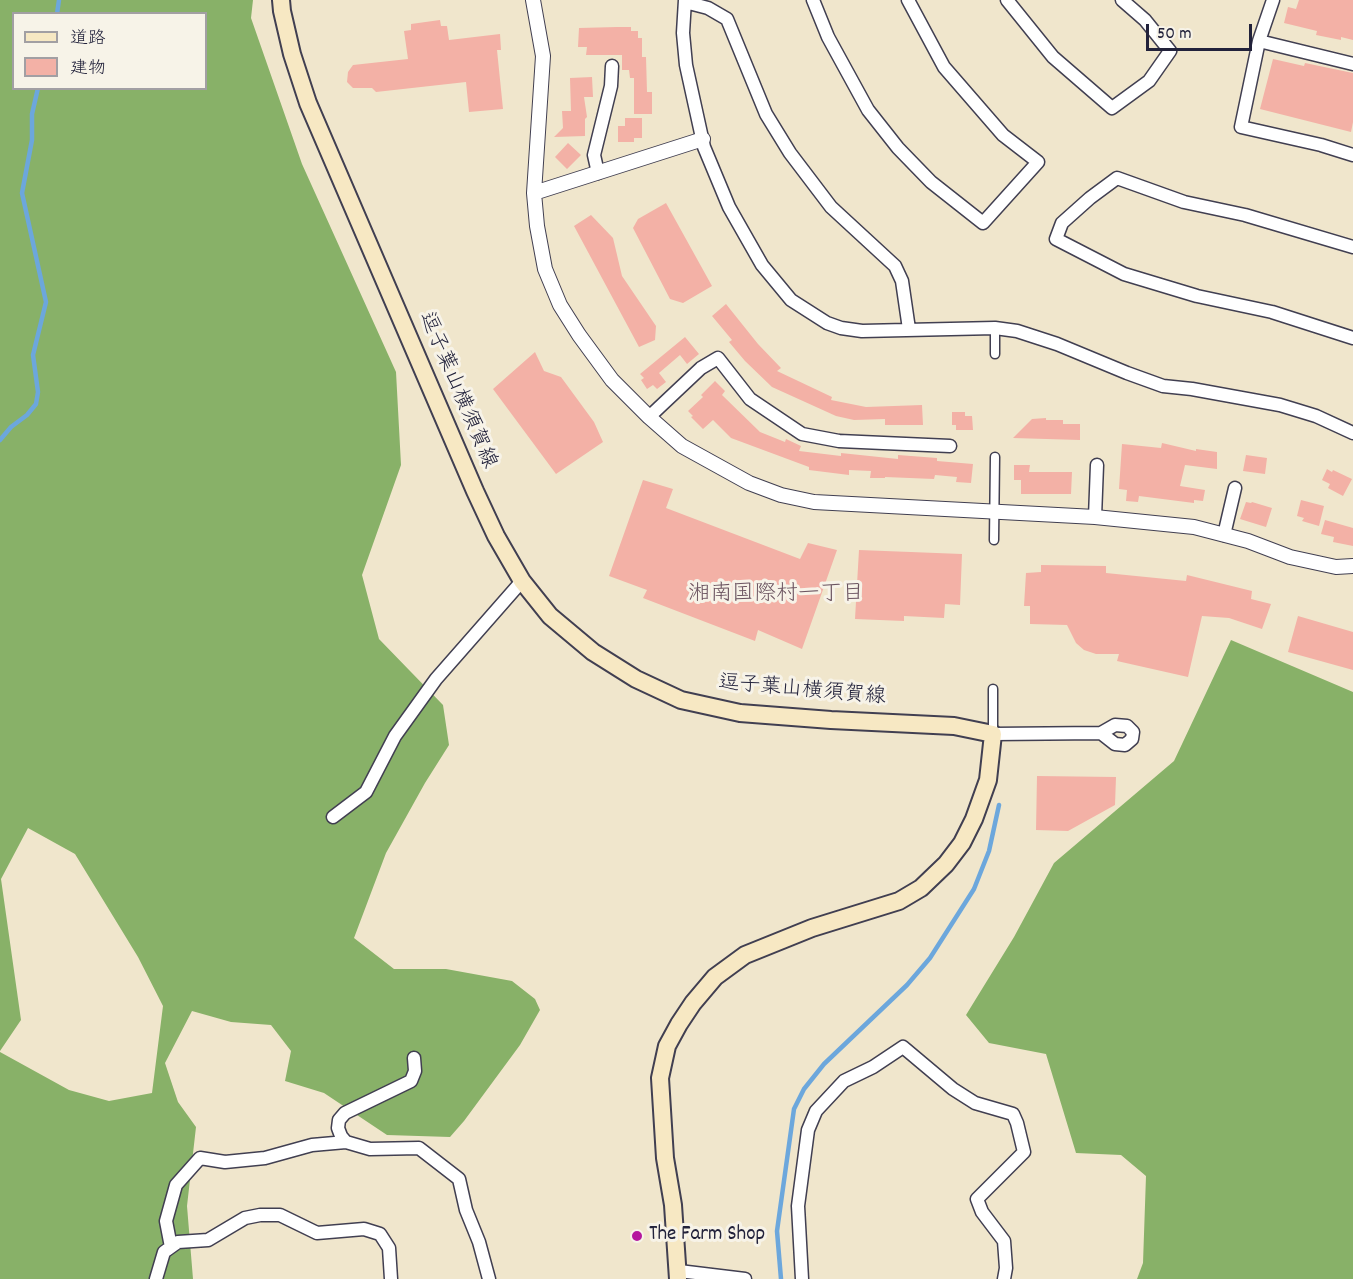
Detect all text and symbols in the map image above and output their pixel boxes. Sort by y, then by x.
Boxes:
legend [12,12,207,90]
scale bar [1149,12,1256,50]
text: 50 m [1157,22,1192,47]
text: 道路 [70,27,106,52]
text: 建物 [70,57,106,82]
street label: 逗子葉山横須賀線 [412,309,500,473]
district label: 湘南国際村一丁目 [688,583,864,609]
street label: 逗子葉山横須賀線 [717,672,887,712]
place label: The Farm Shop [649,1223,765,1249]
marker: The Farm Shop [630,1229,644,1243]

